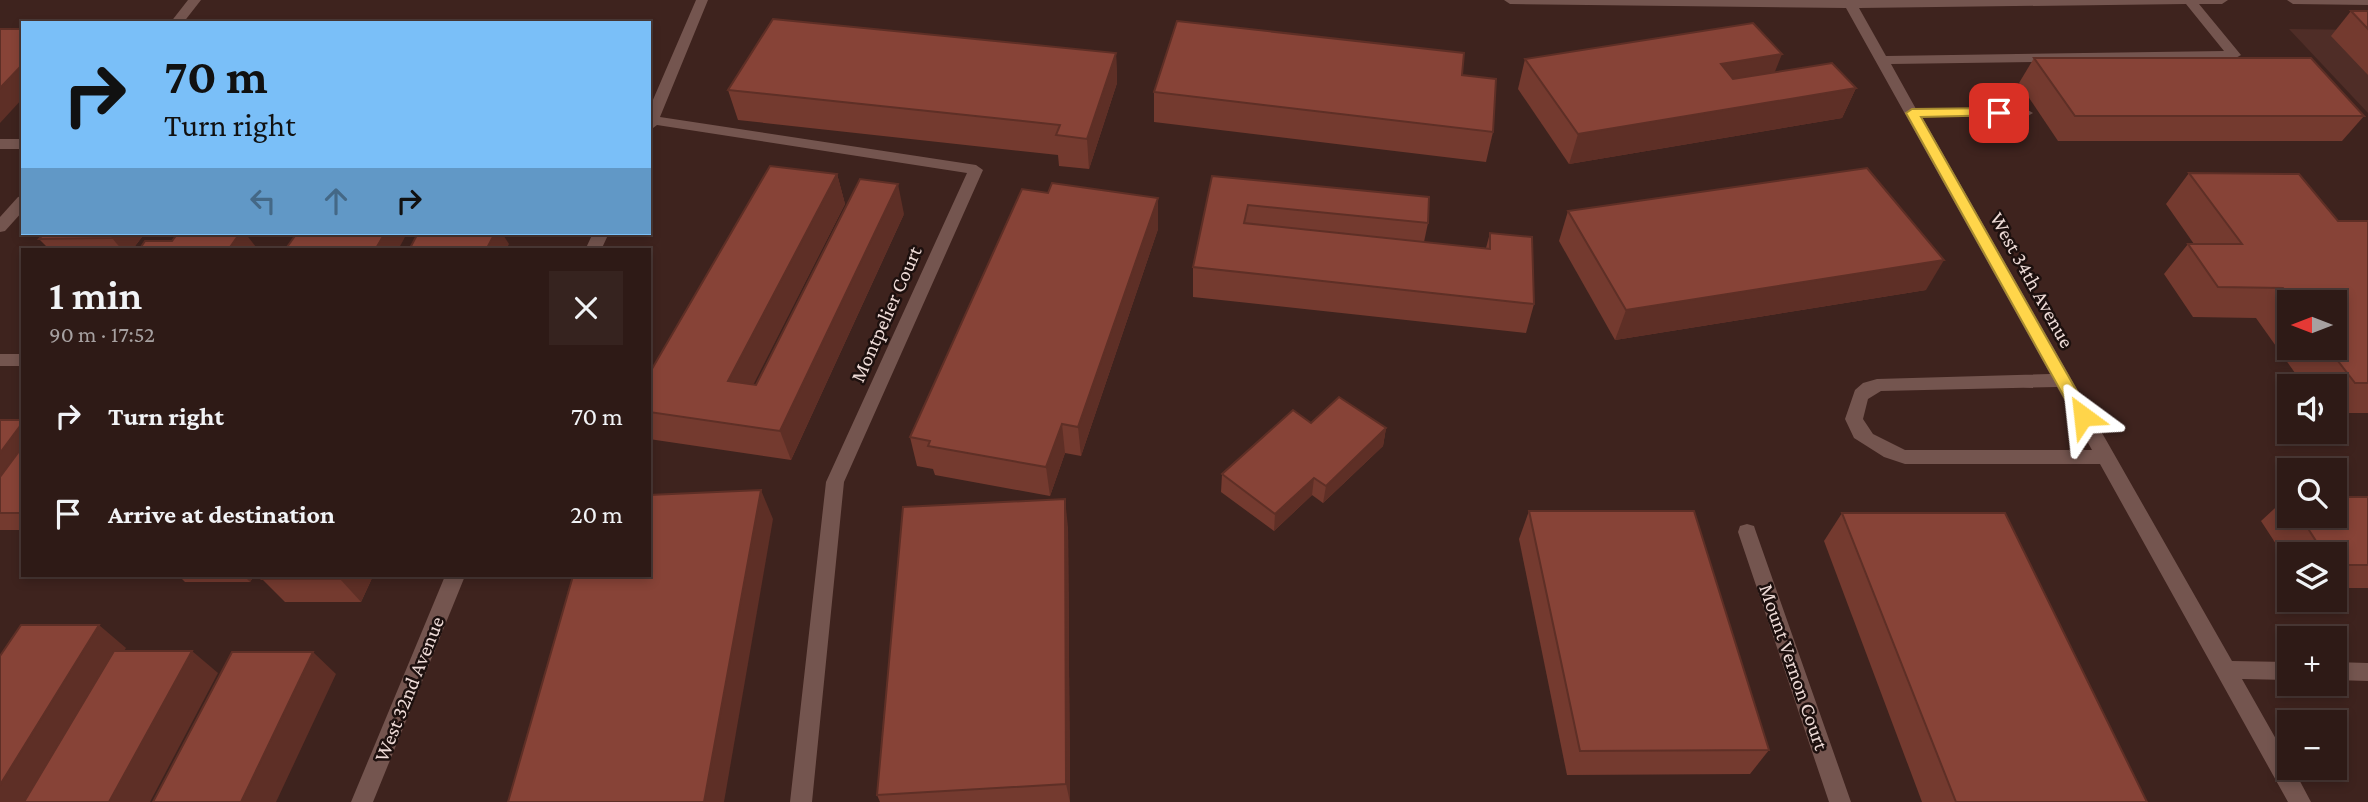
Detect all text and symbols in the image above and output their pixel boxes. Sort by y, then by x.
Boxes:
icon: right [49,49,140,140]
text: 70 m [164,49,268,104]
pin [1969,83,2029,143]
icon: arrive [1980,94,2018,132]
text: Turn right [164,107,296,143]
icon: left [244,182,282,220]
icon: ahead [317,182,355,220]
icon: right [390,182,428,220]
street label: West 34th Avenue [1985,208,2079,352]
street label: Montpelier Court [845,241,927,386]
text: 1 min [49,271,142,318]
button: close [549,271,623,345]
north arrow [2277,290,2347,360]
map controls [2277,290,2347,780]
text: 90 m · 17:52 [49,321,155,347]
button: sound [2277,374,2347,444]
position arrow [2046,379,2120,453]
icon: right [49,397,87,435]
text: Turn right [108,402,224,431]
text: 70 m [571,402,623,431]
button: search [2277,458,2347,528]
icon: arrive [49,495,87,533]
text: Arrive at destination [108,500,335,529]
text: 20 m [570,500,623,529]
button: layers [2277,542,2347,612]
street label: Mount Vernon Court [1754,581,1834,754]
street label: West 32nd Avenue [369,613,449,765]
button: + [2277,626,2347,696]
button: − [2277,710,2347,780]

